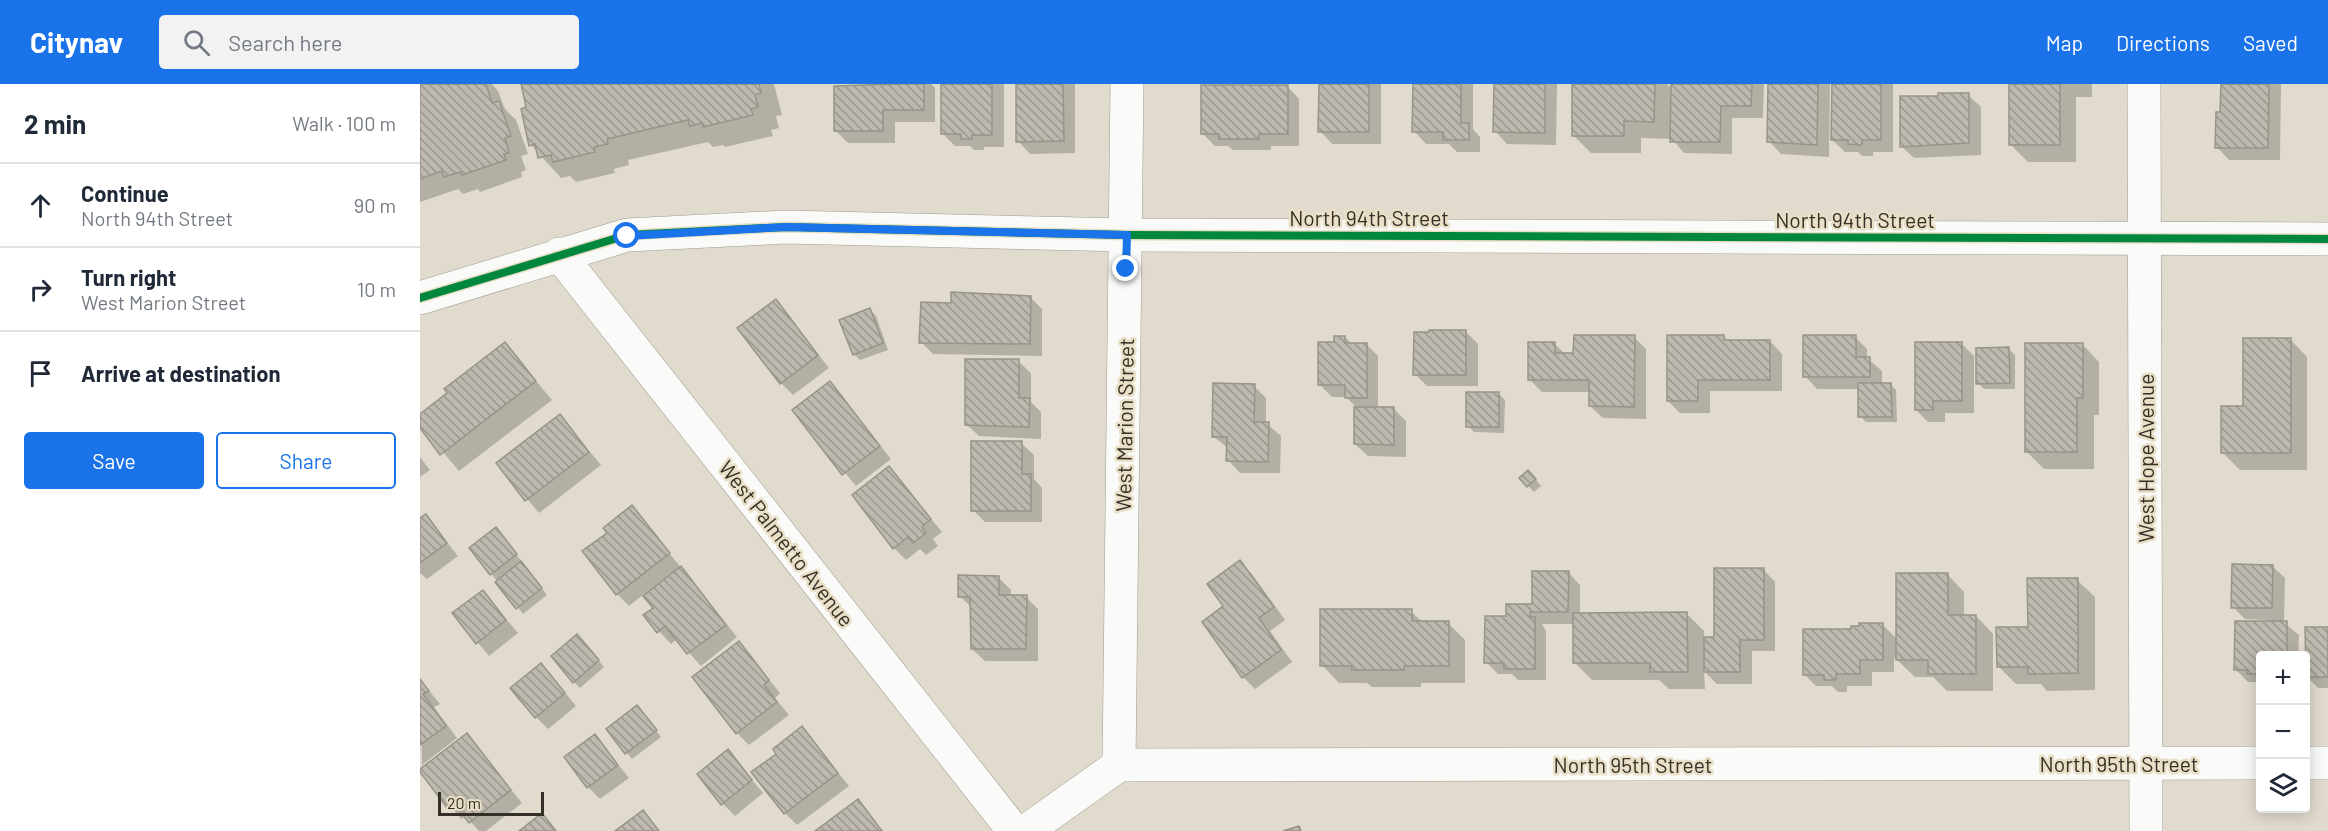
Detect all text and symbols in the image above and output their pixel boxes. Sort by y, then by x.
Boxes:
search box [159,15,579,69]
text: Citynav [30,25,123,59]
icon: search [180,26,213,59]
text: Search here [228,29,343,55]
text: Map [2046,30,2083,55]
text: Directions [2116,30,2210,55]
text: Saved [2243,30,2298,55]
text: 2 min [24,108,86,139]
text: Walk · 100 m [292,111,396,135]
text: Continue [81,180,169,206]
icon: ahead [24,189,57,222]
text: 90 m [354,193,396,217]
street label: North 94th Street [1289,205,1449,230]
text: North 94th Street [81,206,233,230]
street label: North 94th Street [1775,207,1935,232]
route start [613,222,639,248]
route end [1112,255,1138,281]
text: Turn right [81,264,176,290]
icon: right [24,273,57,306]
text: 10 m [357,277,396,301]
text: West Marion Street [81,290,246,314]
street label: West Marion Street [1110,338,1138,512]
icon: arrive [24,357,57,390]
text: Arrive at destination [81,360,280,386]
street label: West Hope Avenue [2133,373,2158,543]
button: Save [24,432,204,489]
button: Share [216,432,396,489]
street label: West Palmetto Avenue [714,455,860,631]
map controls [2256,651,2310,813]
button: + [2256,651,2310,705]
button: − [2256,705,2310,759]
street label: North 95th Street [2040,751,2198,776]
street label: North 95th Street [1554,752,1712,777]
button: layers [2256,759,2310,813]
scale bar [438,789,544,816]
text: 20 m [447,793,481,812]

